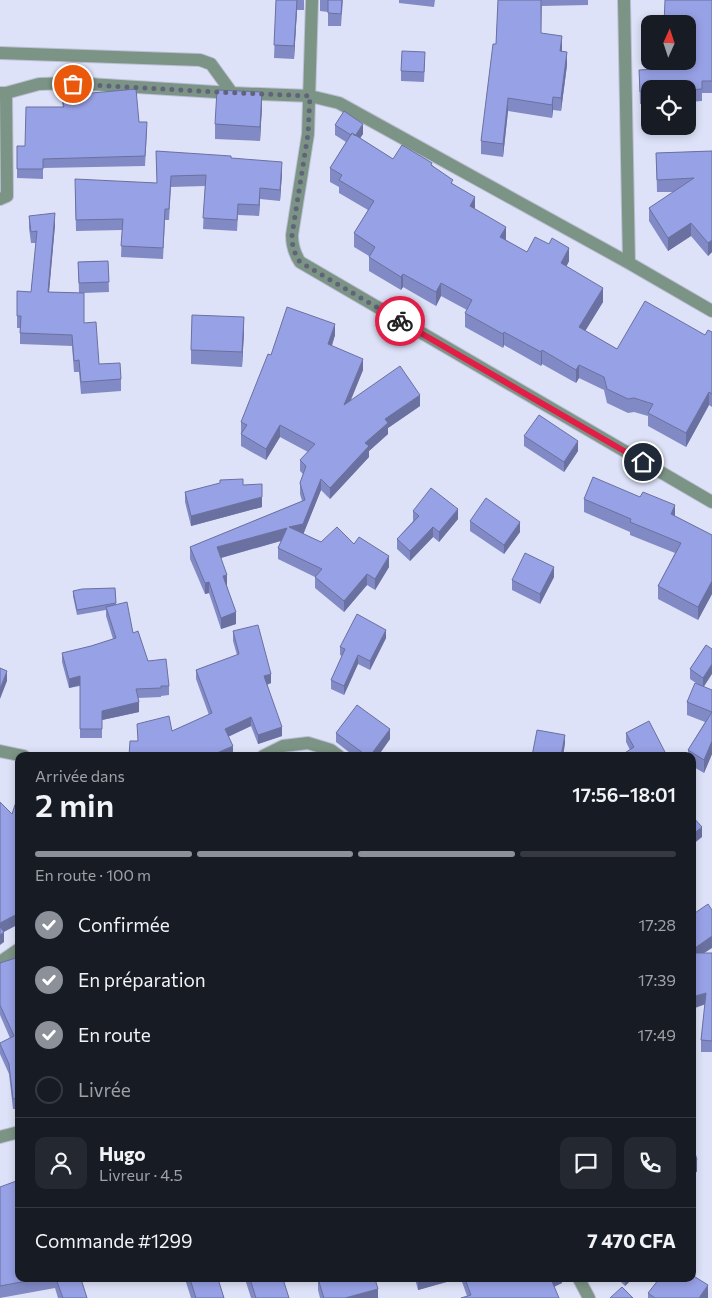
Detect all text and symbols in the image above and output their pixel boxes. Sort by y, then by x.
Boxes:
north arrow [641,15,696,70]
map controls [641,15,696,135]
pin [52,63,94,105]
icon: bag [59,70,87,98]
button: locate [641,80,696,135]
courier [375,296,425,346]
icon: bike [386,307,414,335]
pin [622,441,664,483]
icon: home [629,448,657,476]
text: Arrivée dans [35,766,125,785]
text: 17:56–18:01 [572,783,676,806]
text: 2 min [35,784,114,824]
text: En route · 100 m [35,865,151,884]
icon: check [35,911,63,939]
text: Confirmée [78,913,170,936]
text: 17:28 [638,915,676,934]
icon: check [35,966,63,994]
text: En préparation [78,968,206,991]
text: 17:39 [638,970,676,989]
icon: check [35,1021,63,1049]
text: En route [78,1023,151,1046]
text: 17:49 [638,1025,676,1044]
text: Livrée [78,1078,131,1101]
button: person [35,1137,87,1189]
button: chat [560,1137,612,1189]
button: phone [624,1137,676,1189]
text: Hugo [99,1142,146,1165]
text: Livreur · 4.5 [99,1165,183,1184]
text: Commande #1299 [35,1229,193,1252]
text: 7 470 CFA [587,1229,676,1252]

